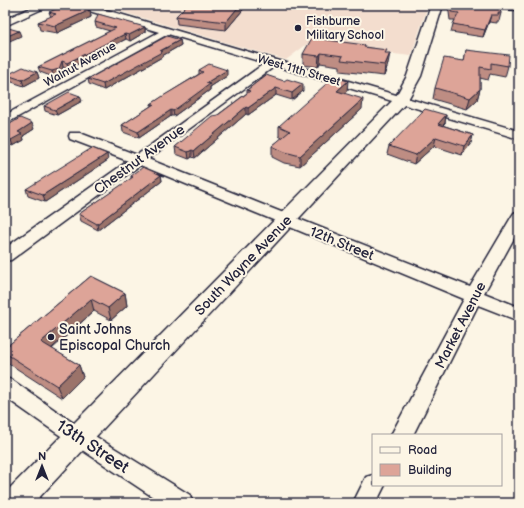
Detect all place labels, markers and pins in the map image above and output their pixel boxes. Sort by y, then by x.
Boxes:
place label: Fishburne Military School [306,14,384,43]
marker: Fishburne Military School [293,23,303,33]
place label: Saint Johns Episcopal Church [59,321,171,354]
marker: Saint Johns Episcopal Church [46,332,56,342]

